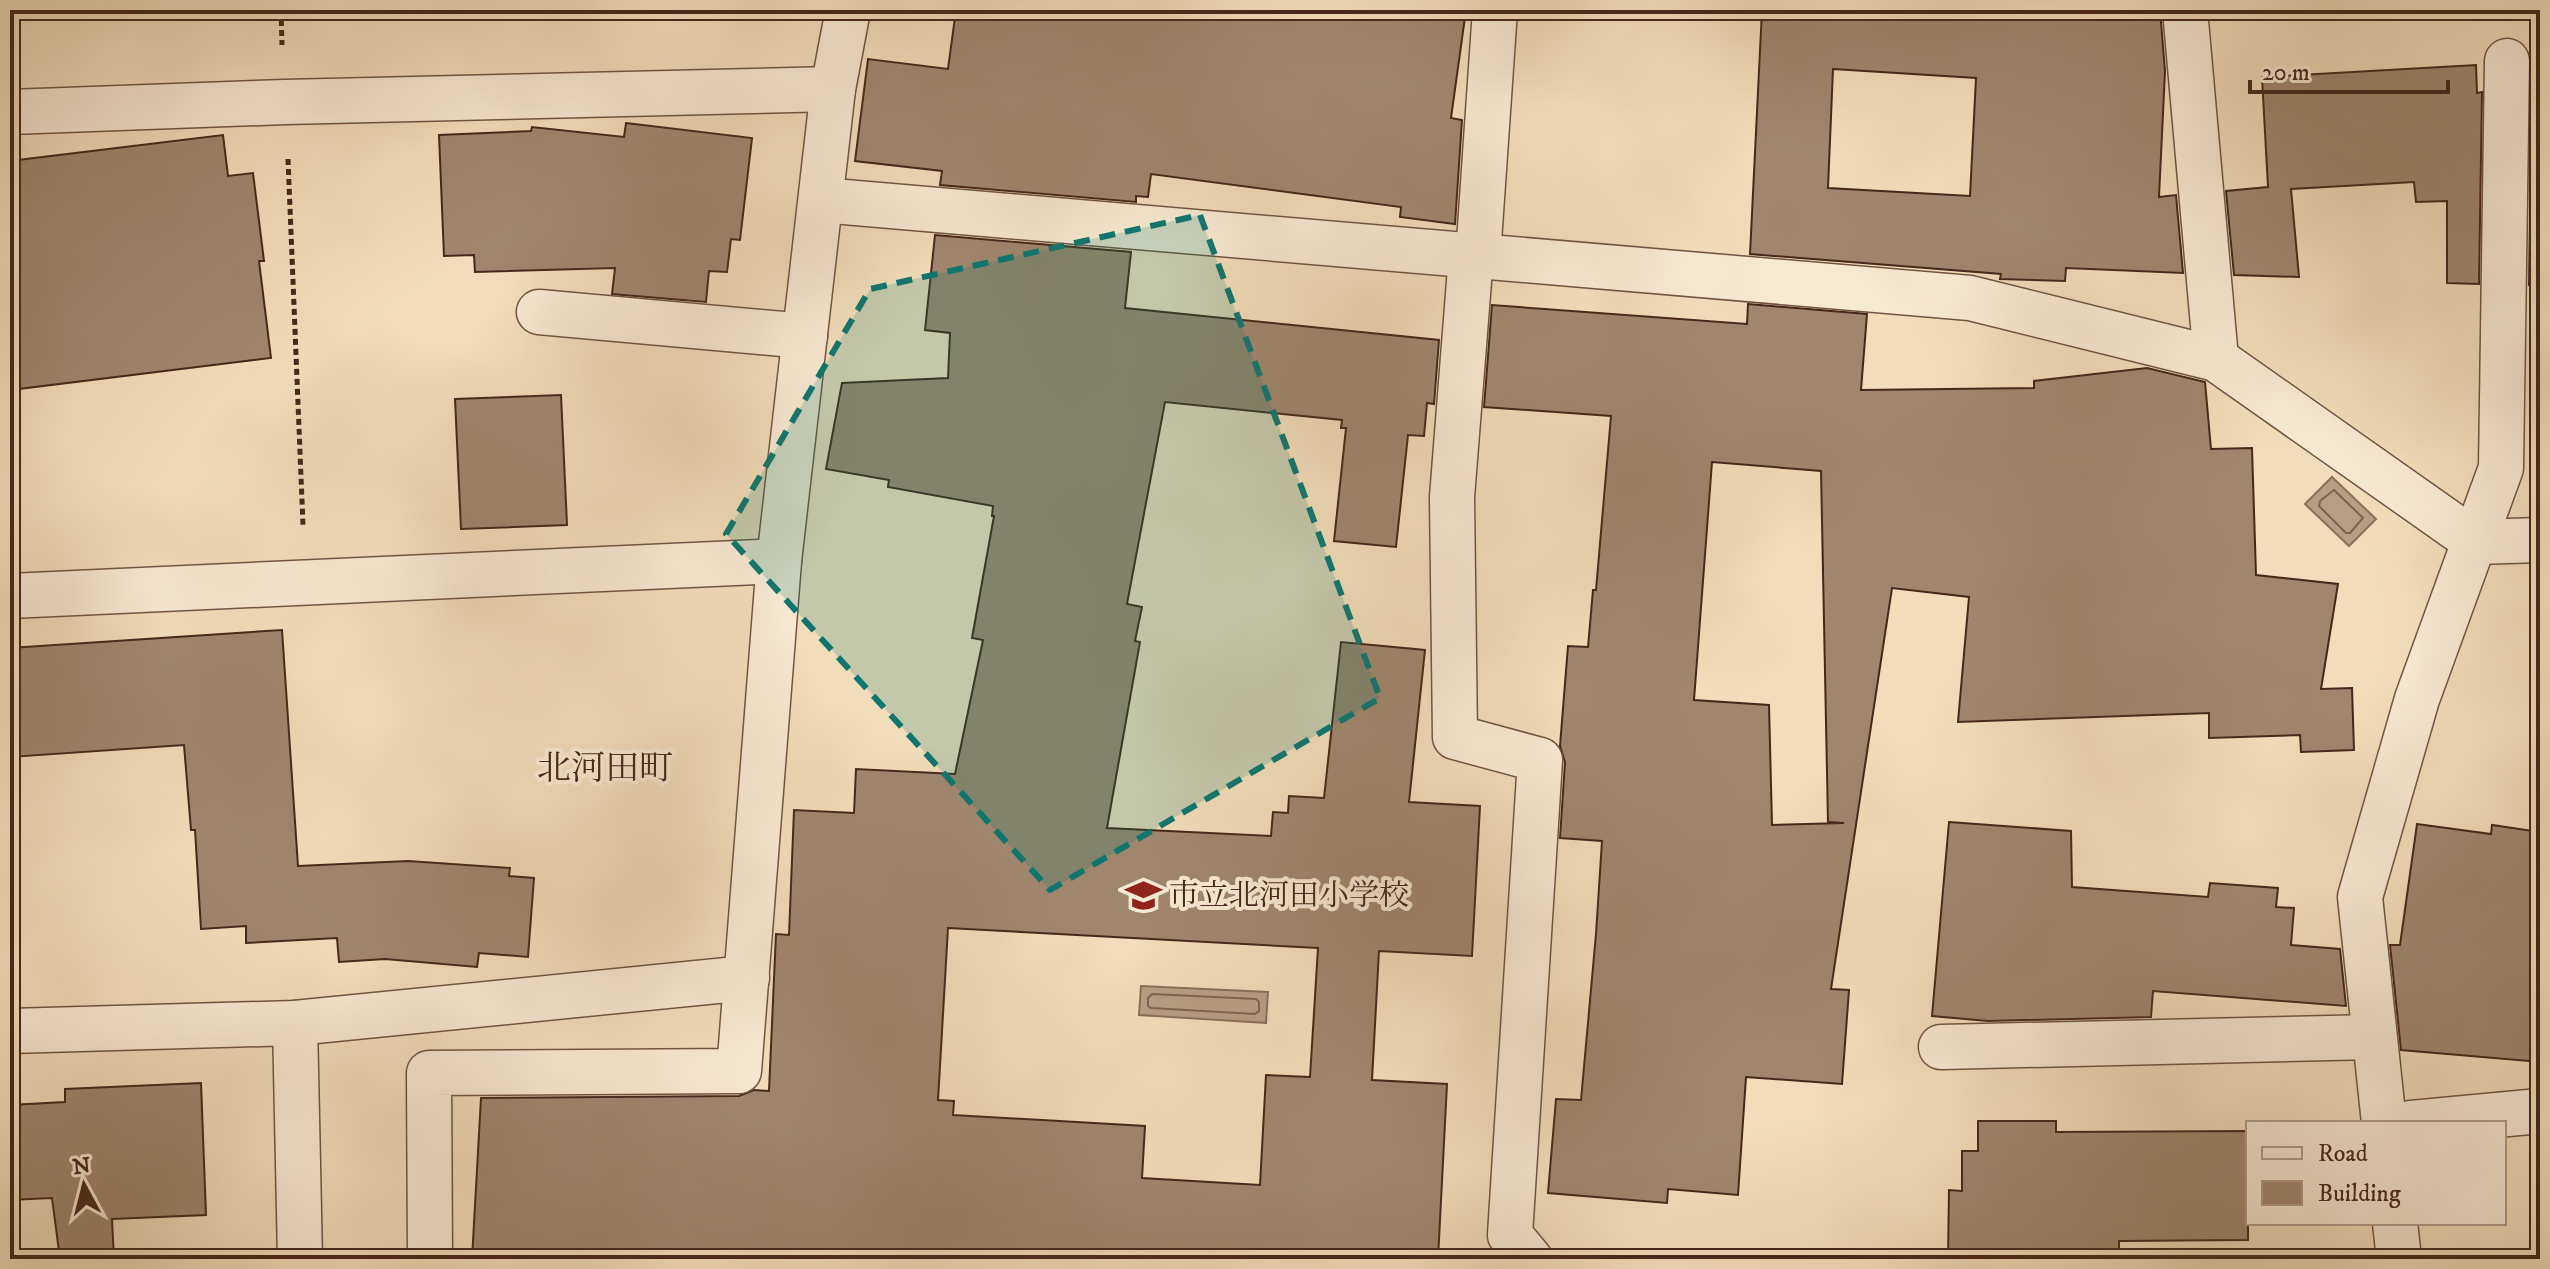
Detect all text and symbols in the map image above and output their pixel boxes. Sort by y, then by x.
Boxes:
scale bar [2250,44,2448,94]
text: 20 m [2262,58,2310,88]
district label: 北河田町 [537,748,673,790]
school or university icon: 市立北河田小学校 [1124,876,1162,914]
place label: 市立北河田小学校 [1169,878,1409,915]
legend [2246,1121,2506,1225]
text: Road [2318,1139,2368,1169]
north arrow [44,1145,124,1225]
text: N [71,1152,92,1181]
text: Building [2318,1179,2401,1209]

